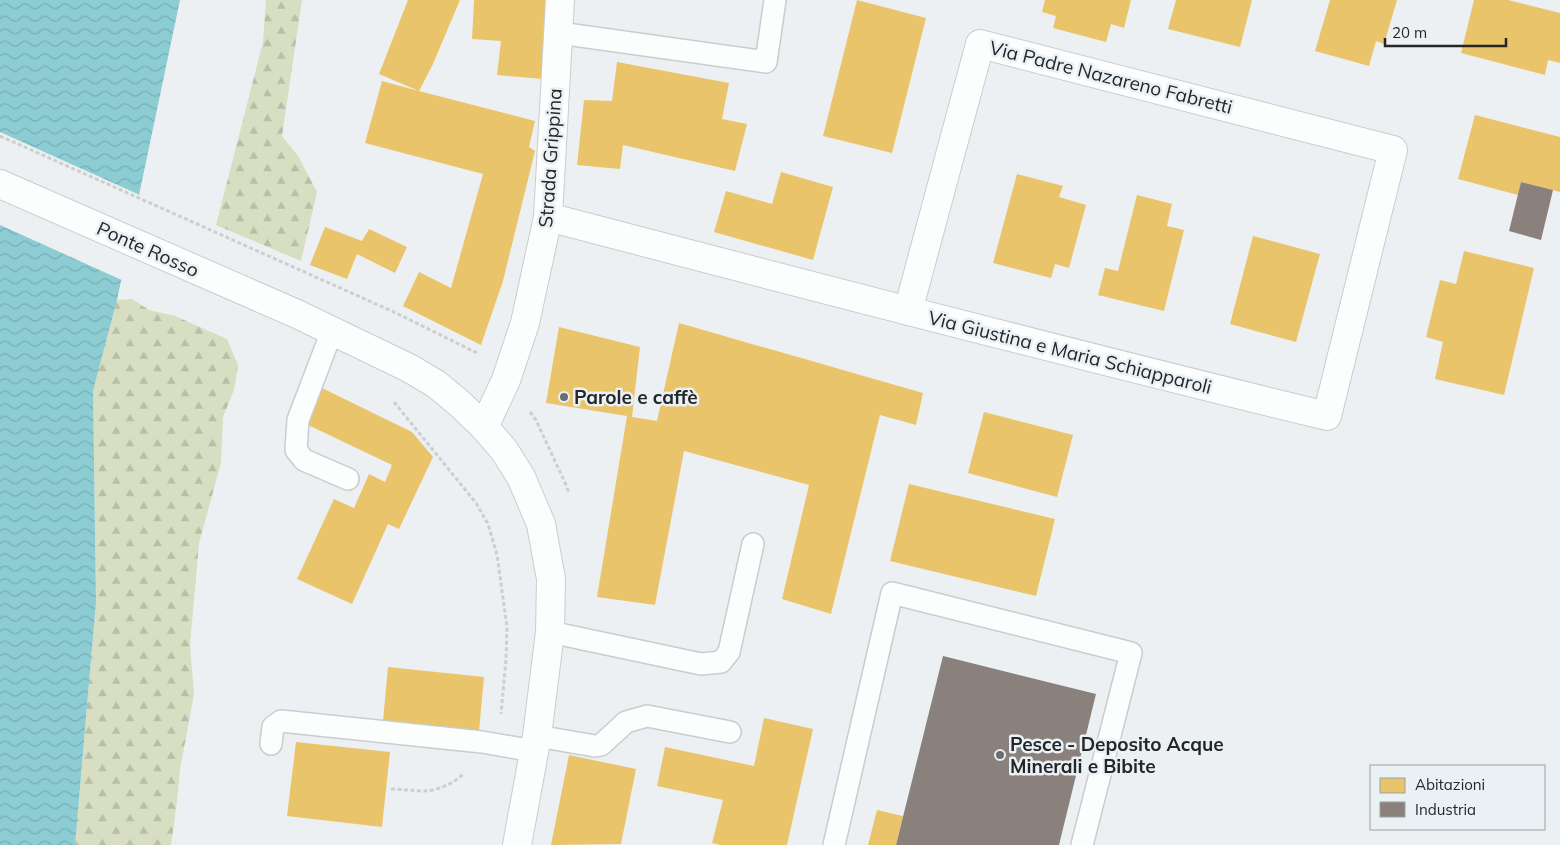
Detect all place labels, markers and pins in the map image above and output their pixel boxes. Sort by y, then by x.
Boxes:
place label: Parole e caffè [574,385,698,409]
marker: Parole e caffè [558,391,570,403]
place label: Pesce - Deposito Acque Minerali e Bibite [1010,732,1224,778]
marker: Pesce - Deposito Acque Minerali e Bibite [994,749,1006,761]

